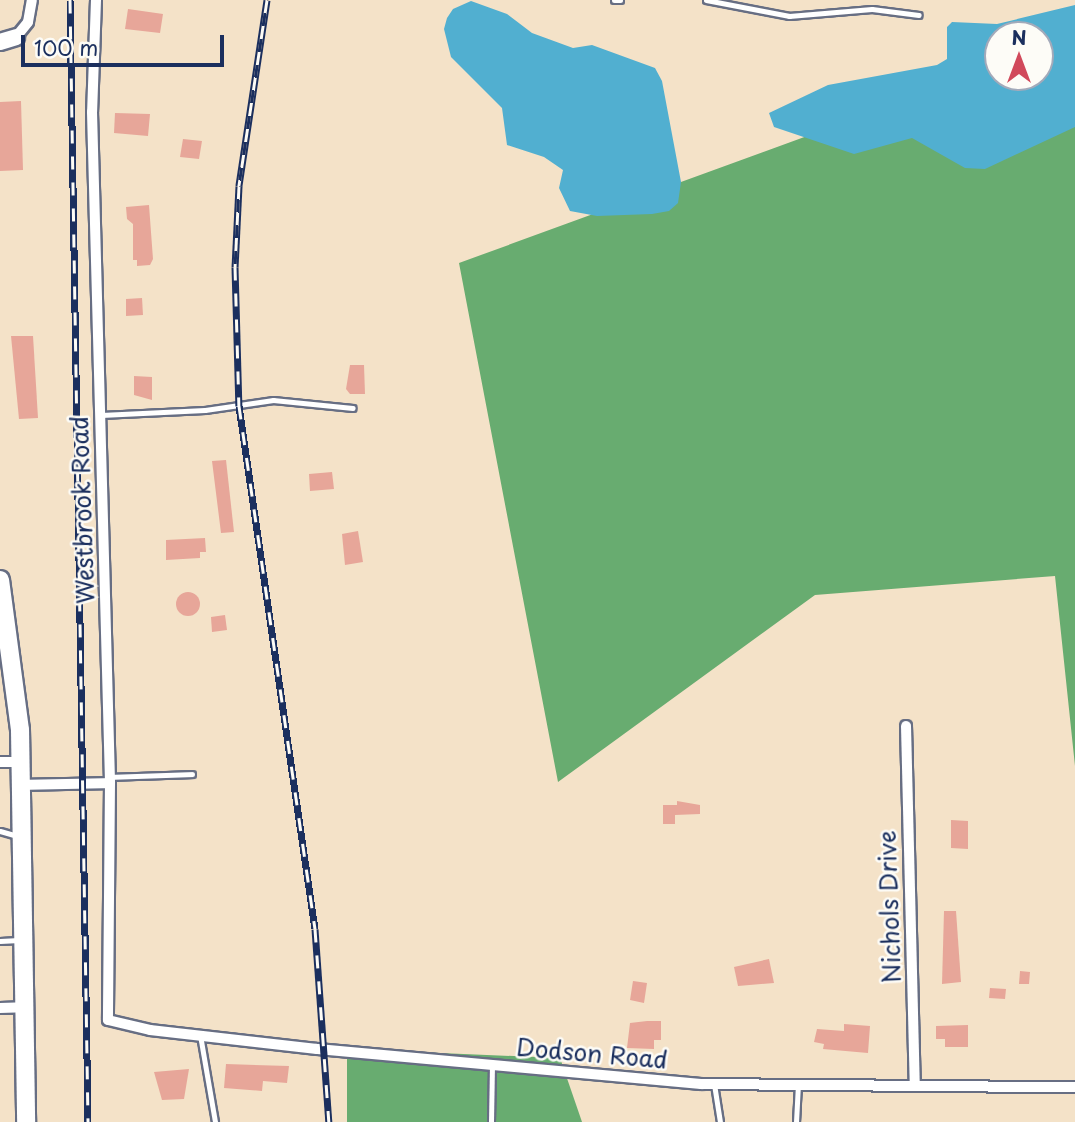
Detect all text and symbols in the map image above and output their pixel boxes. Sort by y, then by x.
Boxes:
scale bar [24,21,228,65]
north arrow [984,21,1054,91]
text: N [1011,23,1027,51]
text: 100 m [34,31,98,63]
street label: Westbrook Road [64,415,100,605]
street label: Nichols Drive [872,830,906,984]
street label: Dodson Road [516,1032,668,1074]

